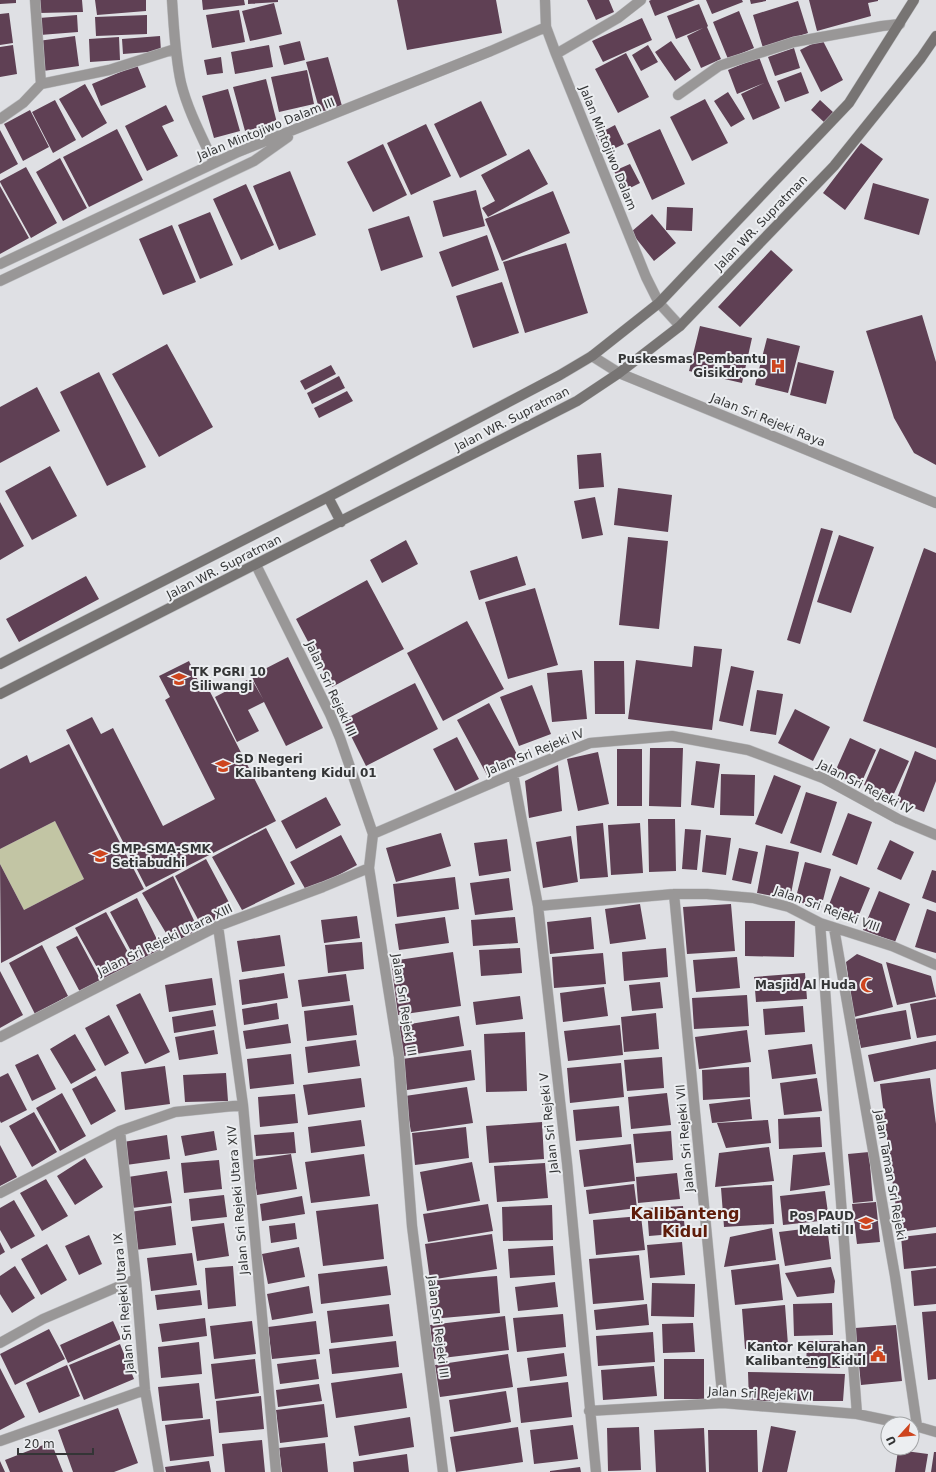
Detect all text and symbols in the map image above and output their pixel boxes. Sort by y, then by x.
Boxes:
street label: Jalan Mintojiwo Dalam [576,83,639,212]
street label: Jalan Mintojiwo Dalam III [194,95,337,163]
street label: Jalan WR. Supratman [711,172,810,274]
place label: Puskesmas Pembantu Gisikdrono [618,352,766,380]
hospital icon: Puskesmas Pembantu Gisikdrono [769,357,787,375]
street label: Jalan WR. Supratman [451,384,572,454]
street label: Jalan Sri Rejeki Raya [708,390,827,449]
street label: Jalan WR. Supratman [163,532,284,602]
street label: Jalan Sri Rejeki III [302,638,359,739]
place label: TK PGRI 10 Siliwangi [191,665,266,693]
school or university icon: TK PGRI 10 Siliwangi [170,670,188,688]
street label: Jalan Sri Rejeki IV [483,726,587,778]
place label: SD Negeri Kalibanteng Kidul 01 [235,752,377,780]
school or university icon: SD Negeri Kalibanteng Kidul 01 [214,757,232,775]
street label: Jalan Sri Rejeki IV [814,757,915,817]
place label: SMP-SMA-SMK Setiabudhi [112,842,212,870]
school or university icon: SMP-SMA-SMK Setiabudhi [91,847,109,865]
street label: Jalan Sri Rejeki VIII [771,883,882,935]
street label: Jalan Sri Rejeki Utara XIII [94,901,235,979]
street label: Jalan Sri Rejeki III [389,952,419,1057]
mosque icon: Masjid Al Huda [859,976,877,994]
place label: Masjid Al Huda [755,978,856,992]
street label: Jalan Sri Rejeki V [537,1071,561,1175]
street label: Jalan Sri Rejeki VII [673,1084,697,1193]
street label: Jalan Taman Sri Rejeki [871,1108,908,1241]
street label: Jalan Sri Rejeki Utara XIV [224,1124,252,1276]
district label: Kalibanteng Kidul [630,1204,740,1241]
place label: Pos PAUD Melati II [789,1209,854,1237]
school or university icon: Pos PAUD Melati II [857,1214,875,1232]
street label: Jalan Sri Rejeki Utara IX [111,1232,137,1375]
street label: Jalan Sri Rejeki III [425,1274,451,1379]
place label: Kantor Kelurahan Kalibanteng Kidul [745,1340,866,1368]
public building icon: Kantor Kelurahan Kalibanteng Kidul [869,1345,887,1363]
street label: Jalan Sri Rejeki VI [706,1384,813,1404]
north arrow [880,1416,920,1456]
scale bar [18,1430,93,1456]
text: U [884,1433,899,1447]
text: 20 m [24,1437,55,1451]

